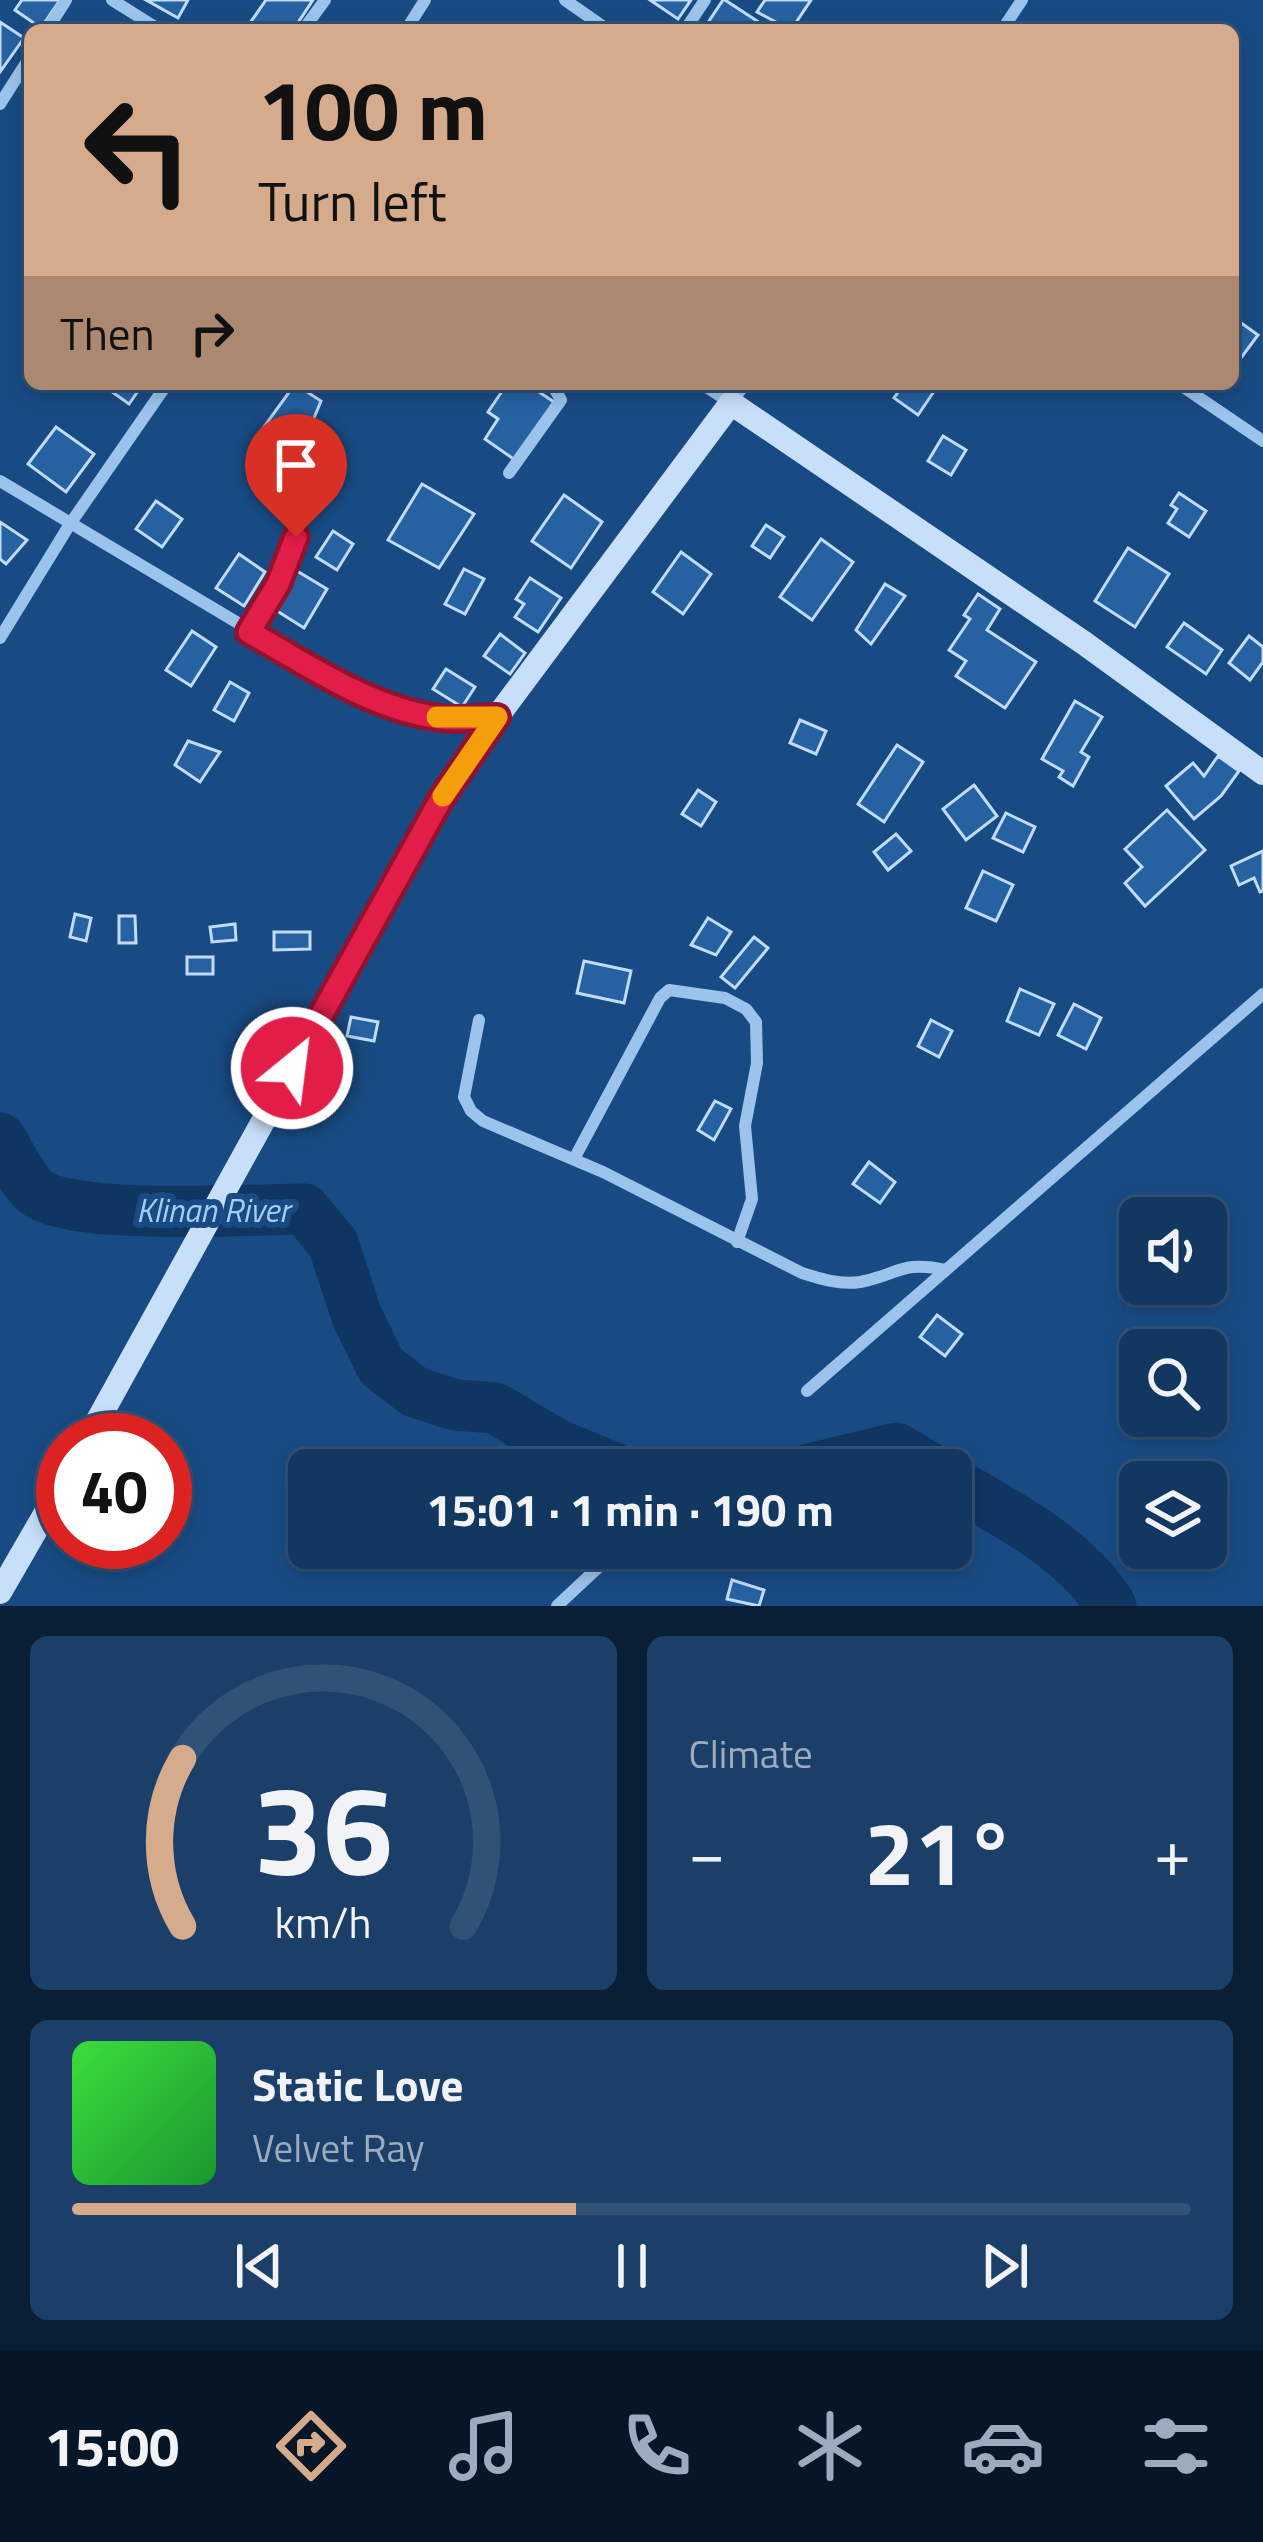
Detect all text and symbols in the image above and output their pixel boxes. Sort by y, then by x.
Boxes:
text: 100 m [258,45,488,173]
icon: left [60,72,216,228]
text: Turn left [258,160,447,242]
text: Then [60,299,155,367]
icon: right [179,300,245,366]
pin [245,414,347,537]
icon: arrive [263,432,329,498]
position arrow [229,1005,355,1131]
water label: Klinan River [136,1185,293,1235]
map controls [1119,1197,1227,1569]
button: sound [1119,1197,1227,1305]
button: search [1119,1329,1227,1437]
speed limit sign: 40 [36,1413,192,1569]
button: layers [1119,1461,1227,1569]
text: 15:01 · 1 min · 190 m [426,1475,834,1543]
text: Climate [689,1724,813,1783]
text: 36 [253,1734,393,1923]
text: 21° [864,1783,1015,1920]
text: − [689,1801,725,1902]
text: + [1154,1801,1191,1902]
text: km/h [275,1889,372,1955]
text: Static Love [252,2050,464,2118]
text: Velvet Ray [252,2118,425,2177]
icon: previous [226,2233,292,2299]
icon: pause [599,2233,665,2299]
icon: next [972,2233,1038,2299]
icon: directions [269,2404,353,2488]
icon: music [442,2404,526,2488]
icon: phone [615,2404,699,2488]
icon: climate [788,2404,872,2488]
icon: car [961,2404,1045,2488]
icon: filters [1134,2404,1218,2488]
text: 15:00 [45,2405,179,2487]

